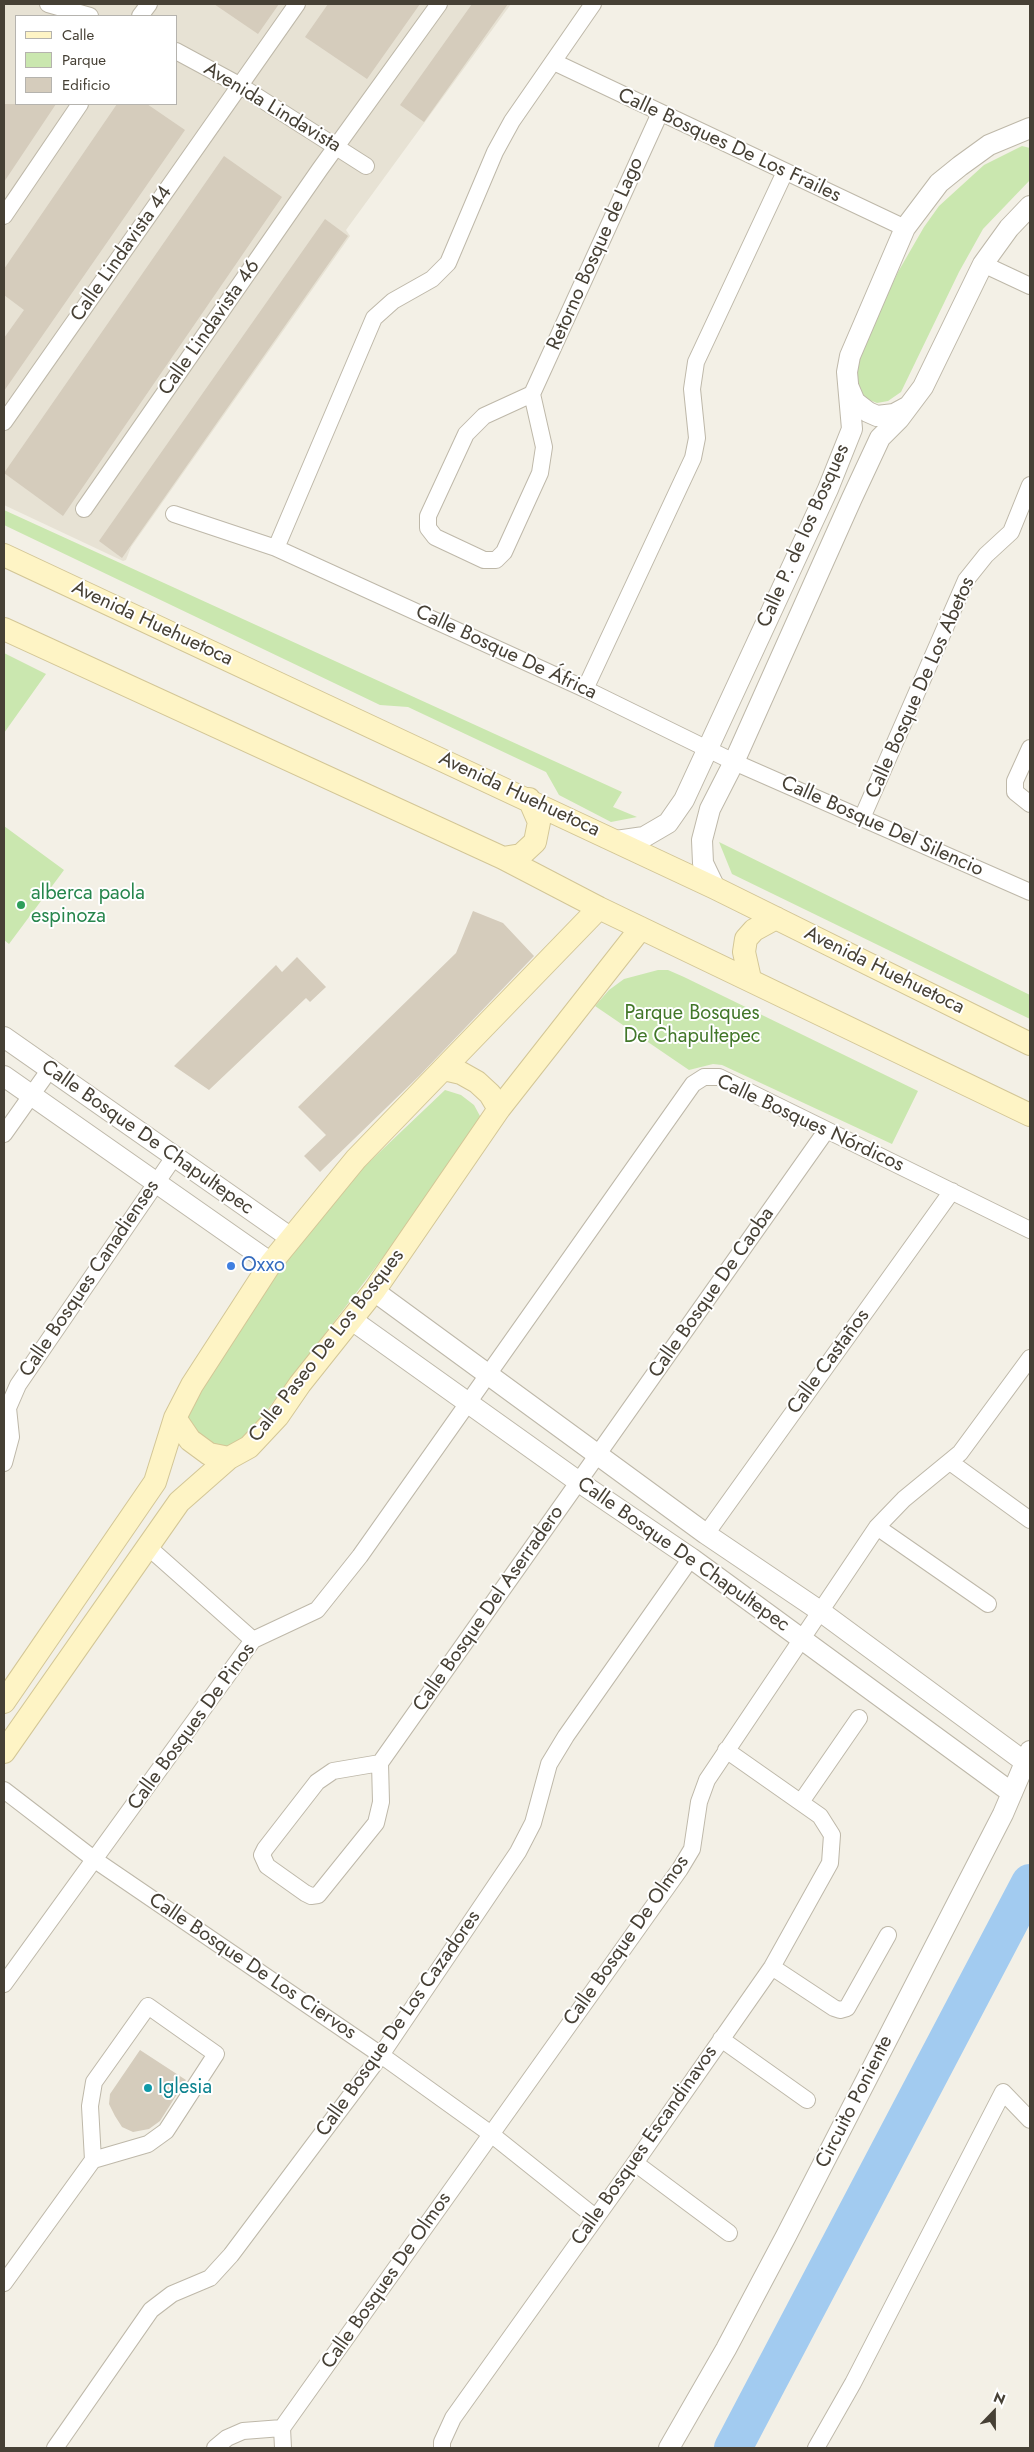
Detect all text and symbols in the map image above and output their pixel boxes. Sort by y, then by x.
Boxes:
legend [15,15,178,105]
text: Calle [62,24,94,46]
text: Parque [62,49,106,71]
street label: Avenida Lindavista [199,58,345,158]
text: Edificio [62,74,110,96]
street label: Calle Bosques De Los Frailes [614,84,844,208]
street label: Retorno Bosque de Lago [543,154,649,354]
street label: Calle Lindavista 44 [66,181,178,327]
street label: Calle Lindavista 46 [154,256,266,400]
street label: Calle P. de los Bosques [753,441,855,631]
street label: Calle Bosque De Los Abetos [861,574,981,802]
street label: Avenida Huehuetoca [68,576,236,672]
street label: Calle Bosque De África [412,600,600,706]
street label: Avenida Huehuetoca [435,747,603,843]
street label: Calle Bosque Del Silencio [777,772,987,882]
place label: alberca paola espinoza [31,882,145,929]
marker: alberca paola espinoza [15,899,27,911]
street label: Avenida Huehuetoca [800,922,968,1020]
park label: Parque Bosques De Chapultepec [624,1002,760,1049]
street label: Calle Bosque De Chapultepec [36,1055,258,1221]
street label: Calle Bosques Nórdicos [713,1070,907,1178]
street label: Calle Bosques Canadienses [15,1176,165,1382]
street label: Calle Bosque De Caoba [644,1203,780,1383]
street label: Calle Paseo De Los Bosques [244,1245,410,1447]
place label: Oxxo [241,1254,285,1278]
marker: Oxxo [225,1260,237,1272]
street label: Calle Castaños [783,1305,875,1419]
street label: Calle Bosque De Chapultepec [572,1472,794,1638]
street label: Calle Bosque Del Aserradero [409,1501,569,1717]
street label: Calle Bosques De Pinos [123,1639,261,1815]
street label: Calle Bosque De Olmos [559,1851,695,2031]
street label: Calle Bosque De Los Ciervos [144,1889,360,2045]
street label: Calle Bosque De Los Cazadores [312,1906,486,2142]
street label: Circuito Poniente [811,2032,899,2172]
street label: Calle Bosques Escandinavos [567,2042,723,2250]
place label: Iglesia [158,2076,212,2100]
marker: Iglesia [142,2082,154,2094]
street label: Calle Bosques De Olmos [317,2188,457,2374]
north arrow [969,2387,1019,2437]
text: N [991,2387,1009,2409]

